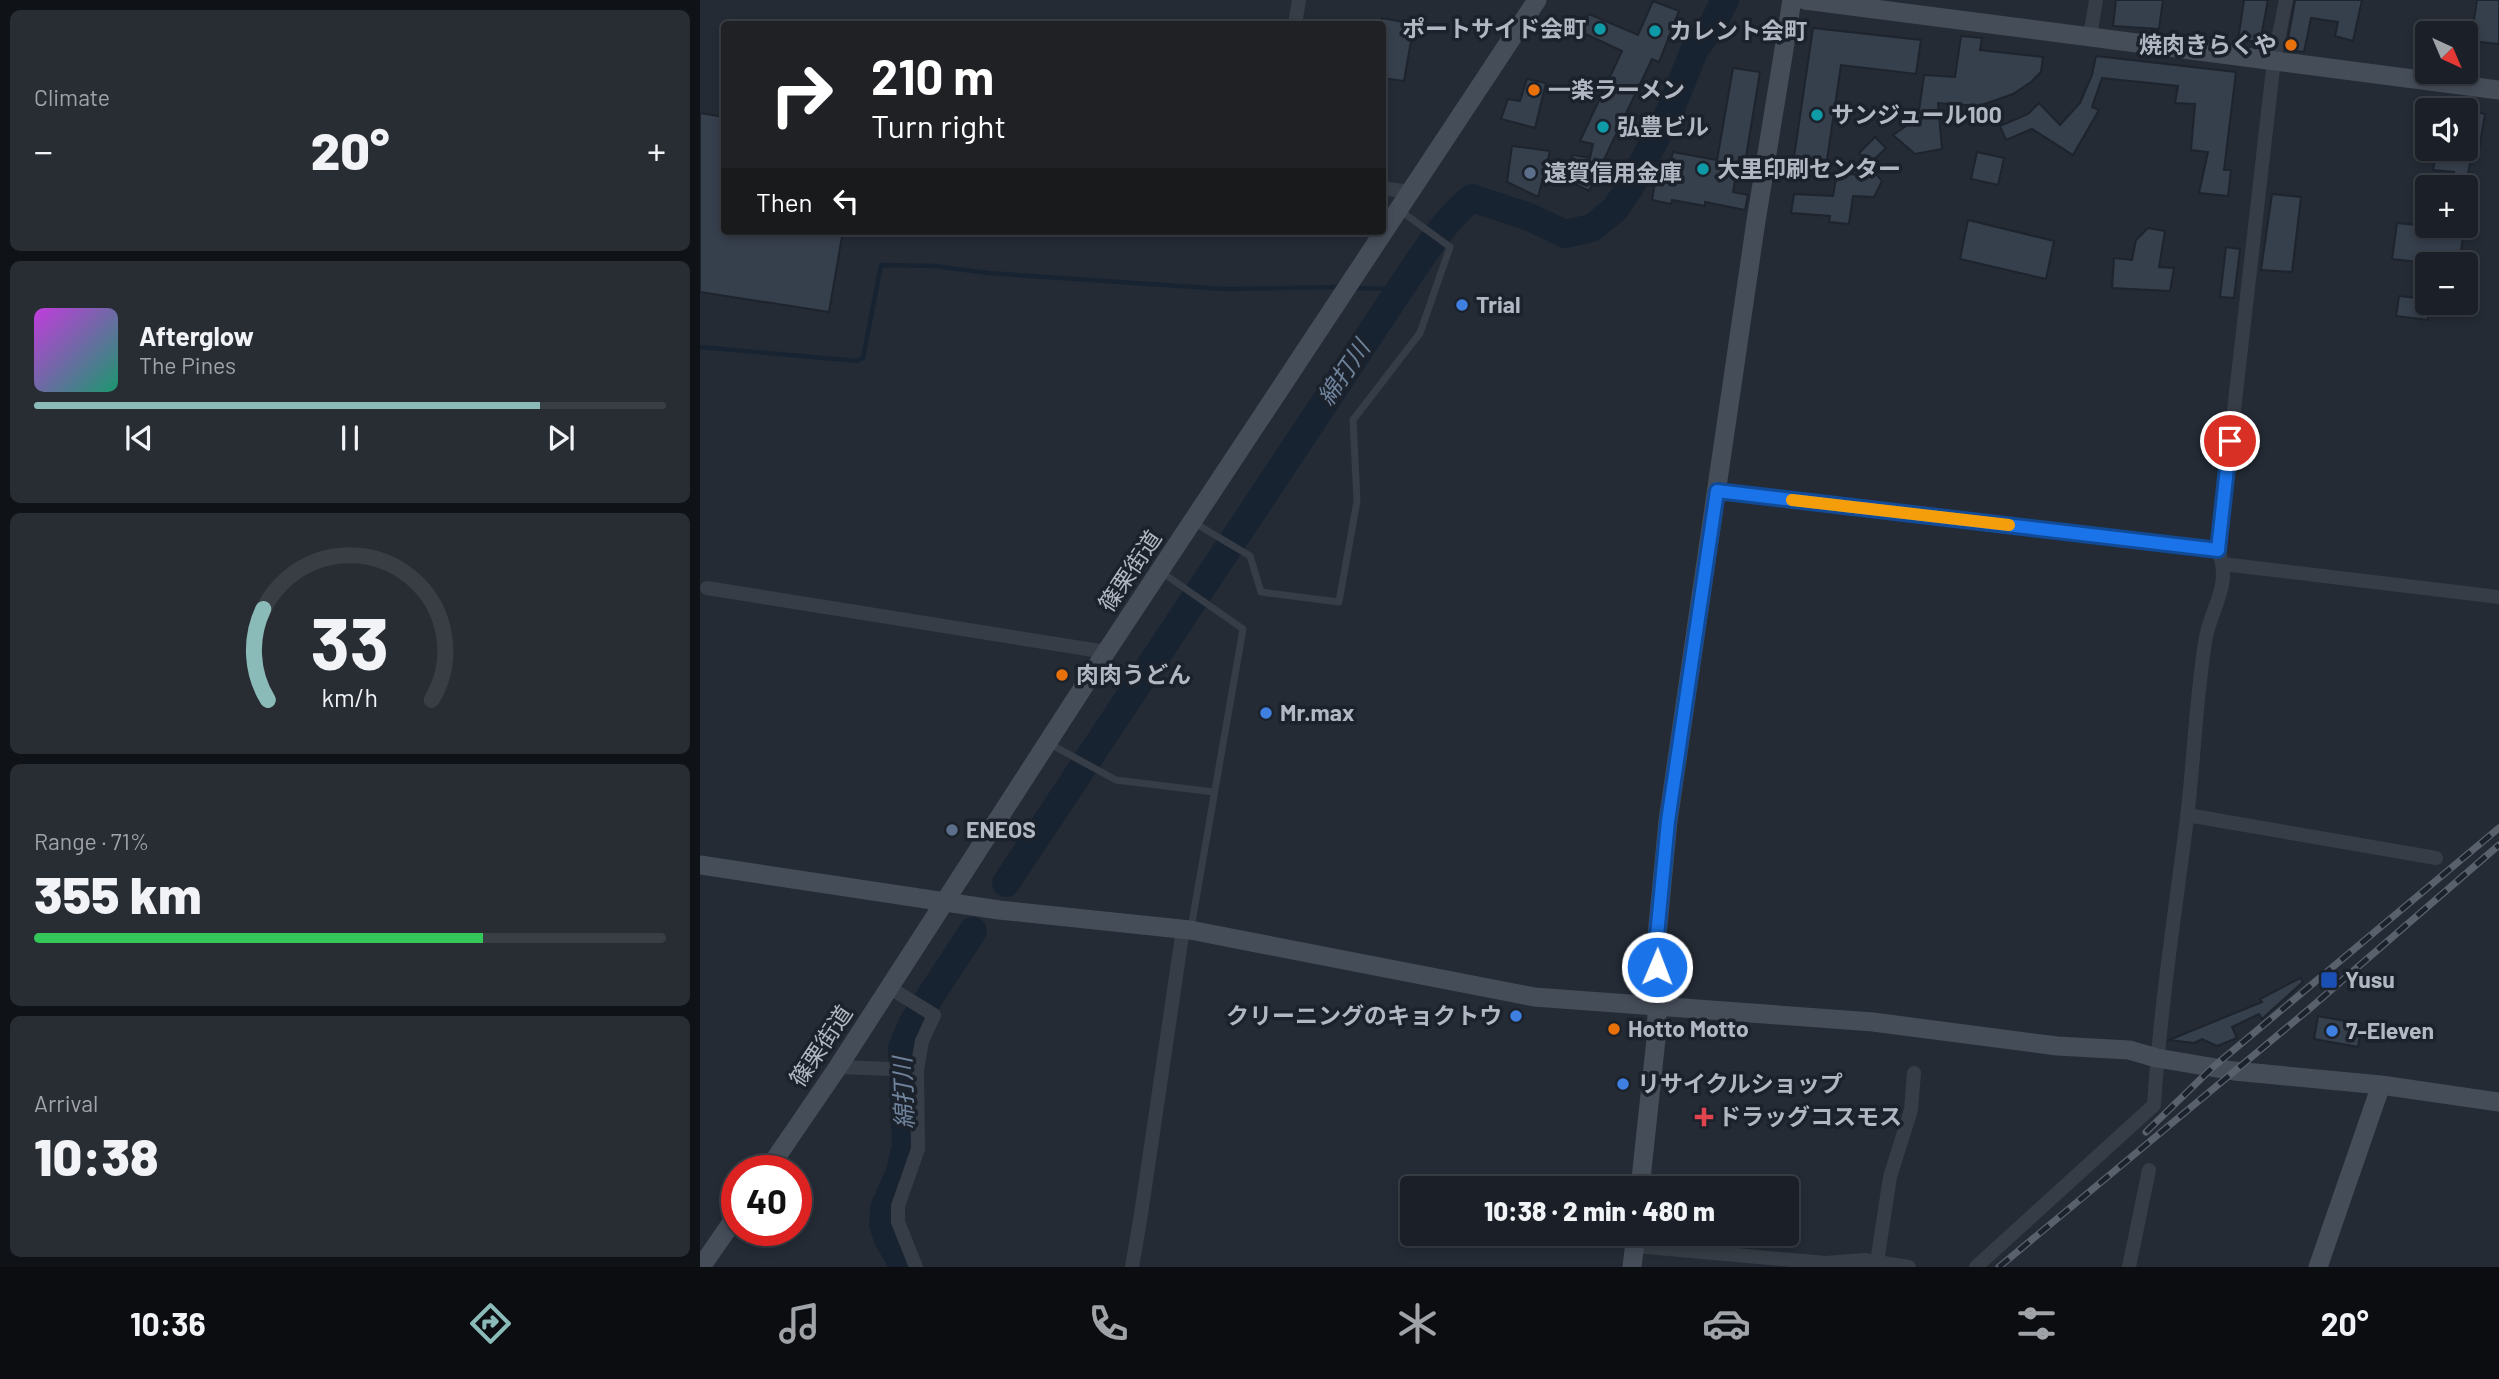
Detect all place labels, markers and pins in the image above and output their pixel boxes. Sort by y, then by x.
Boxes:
place label: ポートサイド会町 [1402,14,1586,42]
place label: カレント会町 [1669,16,1807,44]
marker: ポートサイド会町 [1592,21,1608,37]
marker: カレント会町 [1647,23,1663,39]
place label: 焼肉きらくや [2139,30,2277,58]
marker: 焼肉きらくや [2283,37,2299,53]
place label: 一楽ラーメン [1548,75,1685,103]
marker: 一楽ラーメン [1526,82,1542,98]
place label: サンジュール100 [1831,100,2002,128]
marker: サンジュール100 [1809,107,1825,123]
place label: 弘豊ビル [1617,112,1709,140]
marker: 弘豊ビル [1595,119,1611,135]
place label: 大里印刷センター [1717,154,1901,182]
place label: 遠賀信用金庫 [1544,158,1682,186]
marker: 大里印刷センター [1695,161,1711,177]
marker: 遠賀信用金庫 [1522,165,1538,181]
place label: Trial [1476,290,1521,318]
marker: Trial [1454,297,1470,313]
pin [2200,411,2260,471]
place label: 肉肉うどん [1076,660,1191,688]
marker: 肉肉うどん [1054,667,1070,683]
place label: Mr.max [1280,698,1354,726]
marker: Mr.max [1258,705,1274,721]
place label: ENEOS [966,815,1036,843]
marker: ENEOS [944,822,960,838]
place label: Yusu [2345,965,2395,993]
marker: Yusu [2319,970,2339,990]
place label: クリーニングのキョクトウ [1226,1001,1502,1029]
marker: クリーニングのキョクトウ [1508,1008,1524,1024]
place label: Hotto Motto [1628,1014,1749,1042]
place label: 7-Eleven [2346,1016,2434,1044]
marker: Hotto Motto [1606,1021,1622,1037]
marker: 7-Eleven [2324,1023,2340,1039]
place label: リサイクルショップ [1637,1069,1843,1097]
marker: リサイクルショップ [1615,1076,1631,1092]
place label: ドラッグコスモス [1718,1102,1902,1130]
marker: ドラッグコスモス [1696,1109,1712,1125]

